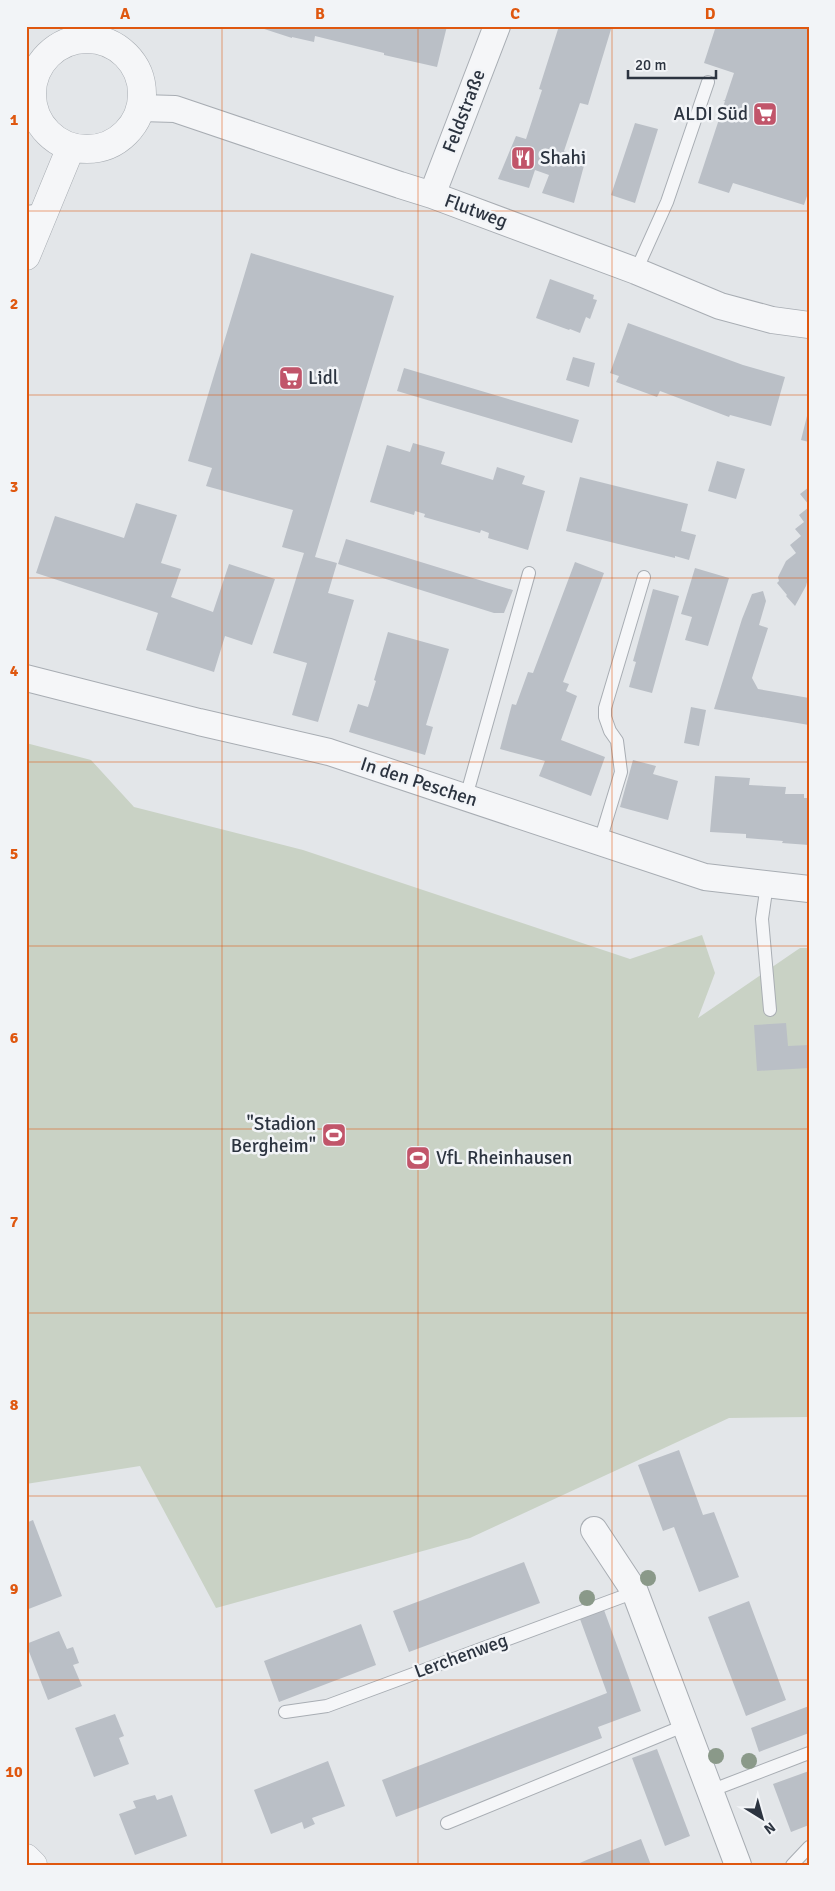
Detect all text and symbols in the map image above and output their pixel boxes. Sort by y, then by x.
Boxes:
text: A [120,4,131,24]
text: B [315,4,325,24]
text: C [510,4,520,24]
text: D [705,4,716,24]
scale bar [628,48,715,80]
text: 20 m [635,56,666,74]
street label: Feldstraße [437,66,491,156]
supermarket icon: ALDI Süd [752,101,778,127]
place label: ALDI Süd [674,102,748,126]
text: 1 [10,110,19,130]
restaurant icon: Shahi [510,145,536,171]
place label: Shahi [540,146,586,170]
street label: Flutweg [441,189,511,233]
text: 2 [10,294,18,314]
supermarket icon: Lidl [278,365,304,391]
place label: Lidl [308,366,338,390]
text: 3 [10,477,18,497]
text: 4 [10,661,19,681]
street label: In den Peschen [358,752,480,812]
text: 5 [10,844,18,864]
text: 6 [10,1028,19,1048]
place label: "Stadion Bergheim" [231,1112,316,1158]
sports icon: "Stadion Bergheim" [321,1122,347,1148]
sports icon: VfL Rheinhausen [405,1145,431,1171]
place label: VfL Rheinhausen [436,1146,572,1170]
text: 7 [10,1212,19,1232]
text: 8 [10,1395,19,1415]
text: 9 [10,1579,19,1599]
street label: Lerchenweg [411,1628,511,1684]
text: 10 [5,1762,23,1782]
north arrow [738,1794,788,1844]
text: N [761,1818,779,1838]

